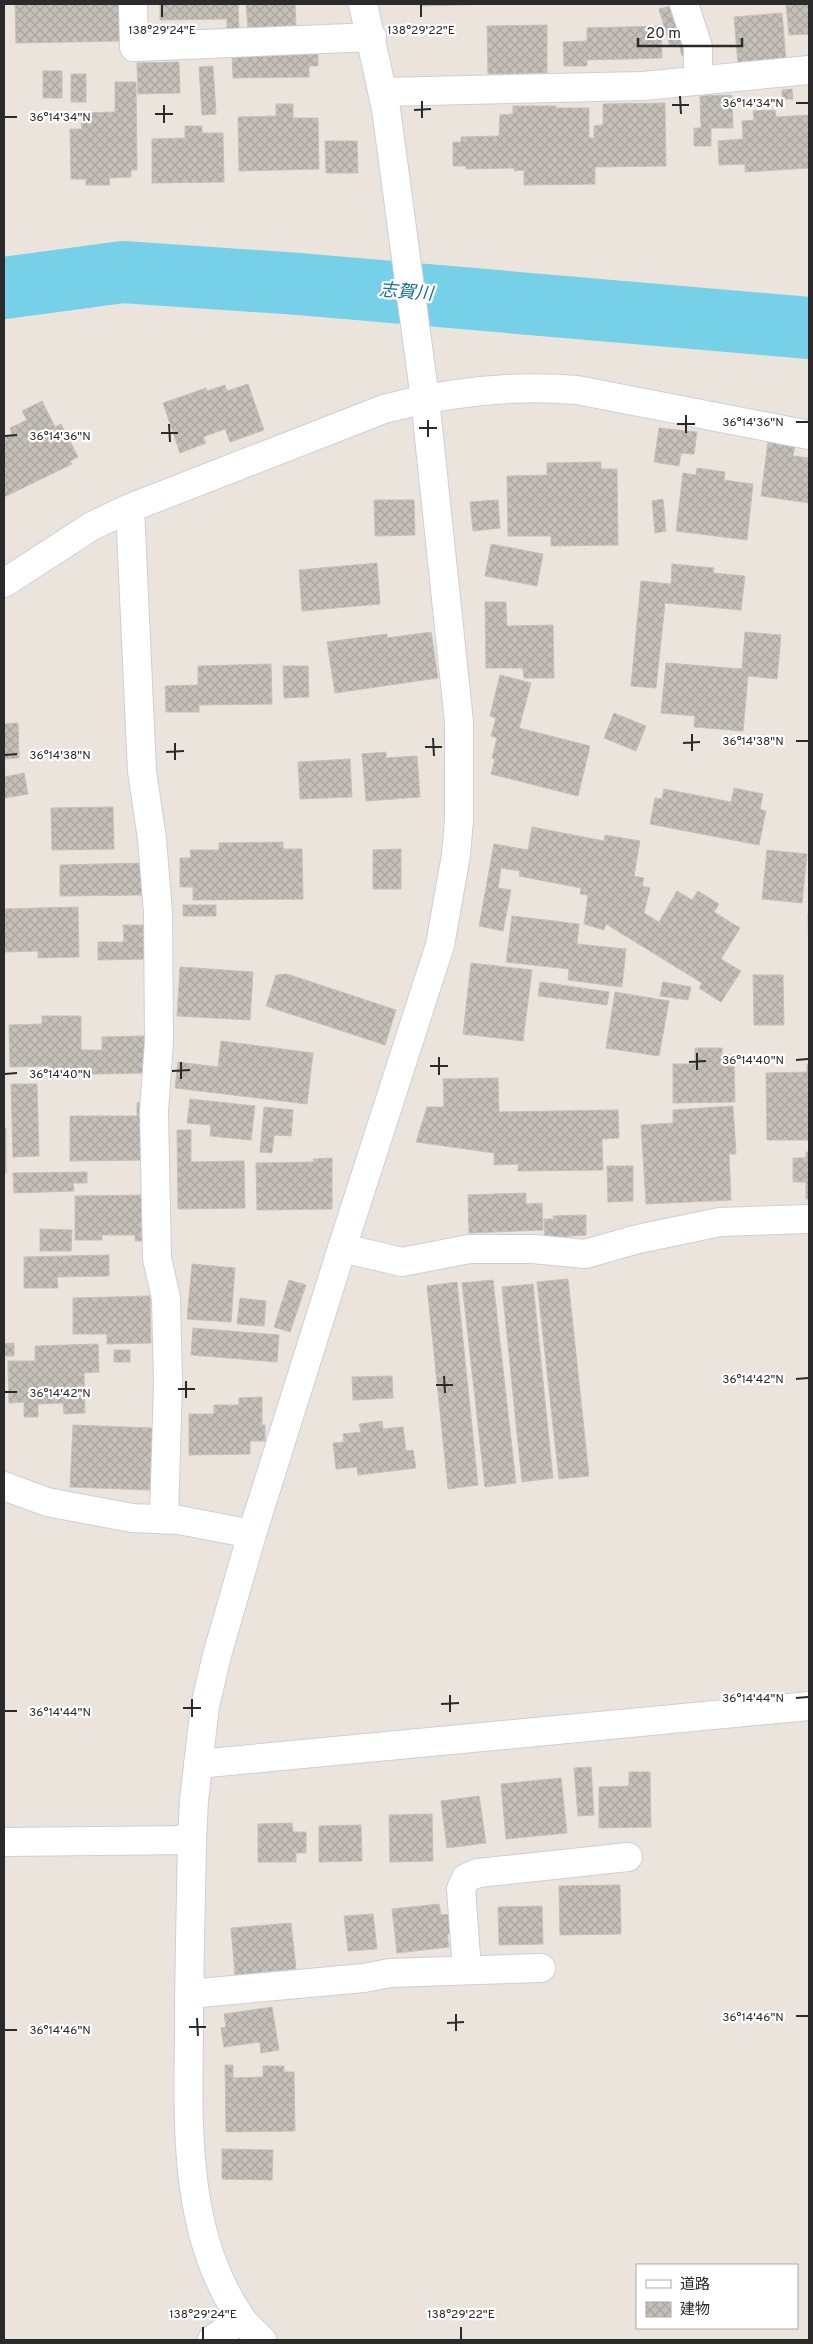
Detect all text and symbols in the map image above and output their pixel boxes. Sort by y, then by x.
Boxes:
scale bar [638,15,742,47]
text: 138°29'24"E [128,23,196,39]
text: 138°29'22"E [387,23,455,39]
text: 20 m [646,25,681,44]
text: 36°14'34"N [722,96,784,112]
text: 36°14'34"N [29,110,91,126]
water label: 志賀川 [378,279,436,307]
text: 36°14'36"N [722,415,784,431]
text: 36°14'36"N [29,429,91,445]
text: 36°14'38"N [722,734,784,750]
text: 36°14'38"N [29,748,91,764]
text: 36°14'40"N [722,1053,784,1069]
text: 36°14'40"N [29,1067,91,1083]
text: 36°14'42"N [722,1372,784,1388]
text: 36°14'42"N [29,1386,91,1402]
text: 36°14'44"N [722,1691,784,1707]
text: 36°14'44"N [29,1705,91,1721]
text: 36°14'46"N [722,2010,784,2026]
text: 36°14'46"N [29,2023,91,2039]
legend [636,2264,798,2329]
text: 道路 [680,2276,710,2295]
text: 建物 [680,2301,710,2320]
text: 138°29'24"E [169,2307,237,2323]
text: 138°29'22"E [427,2307,495,2323]

